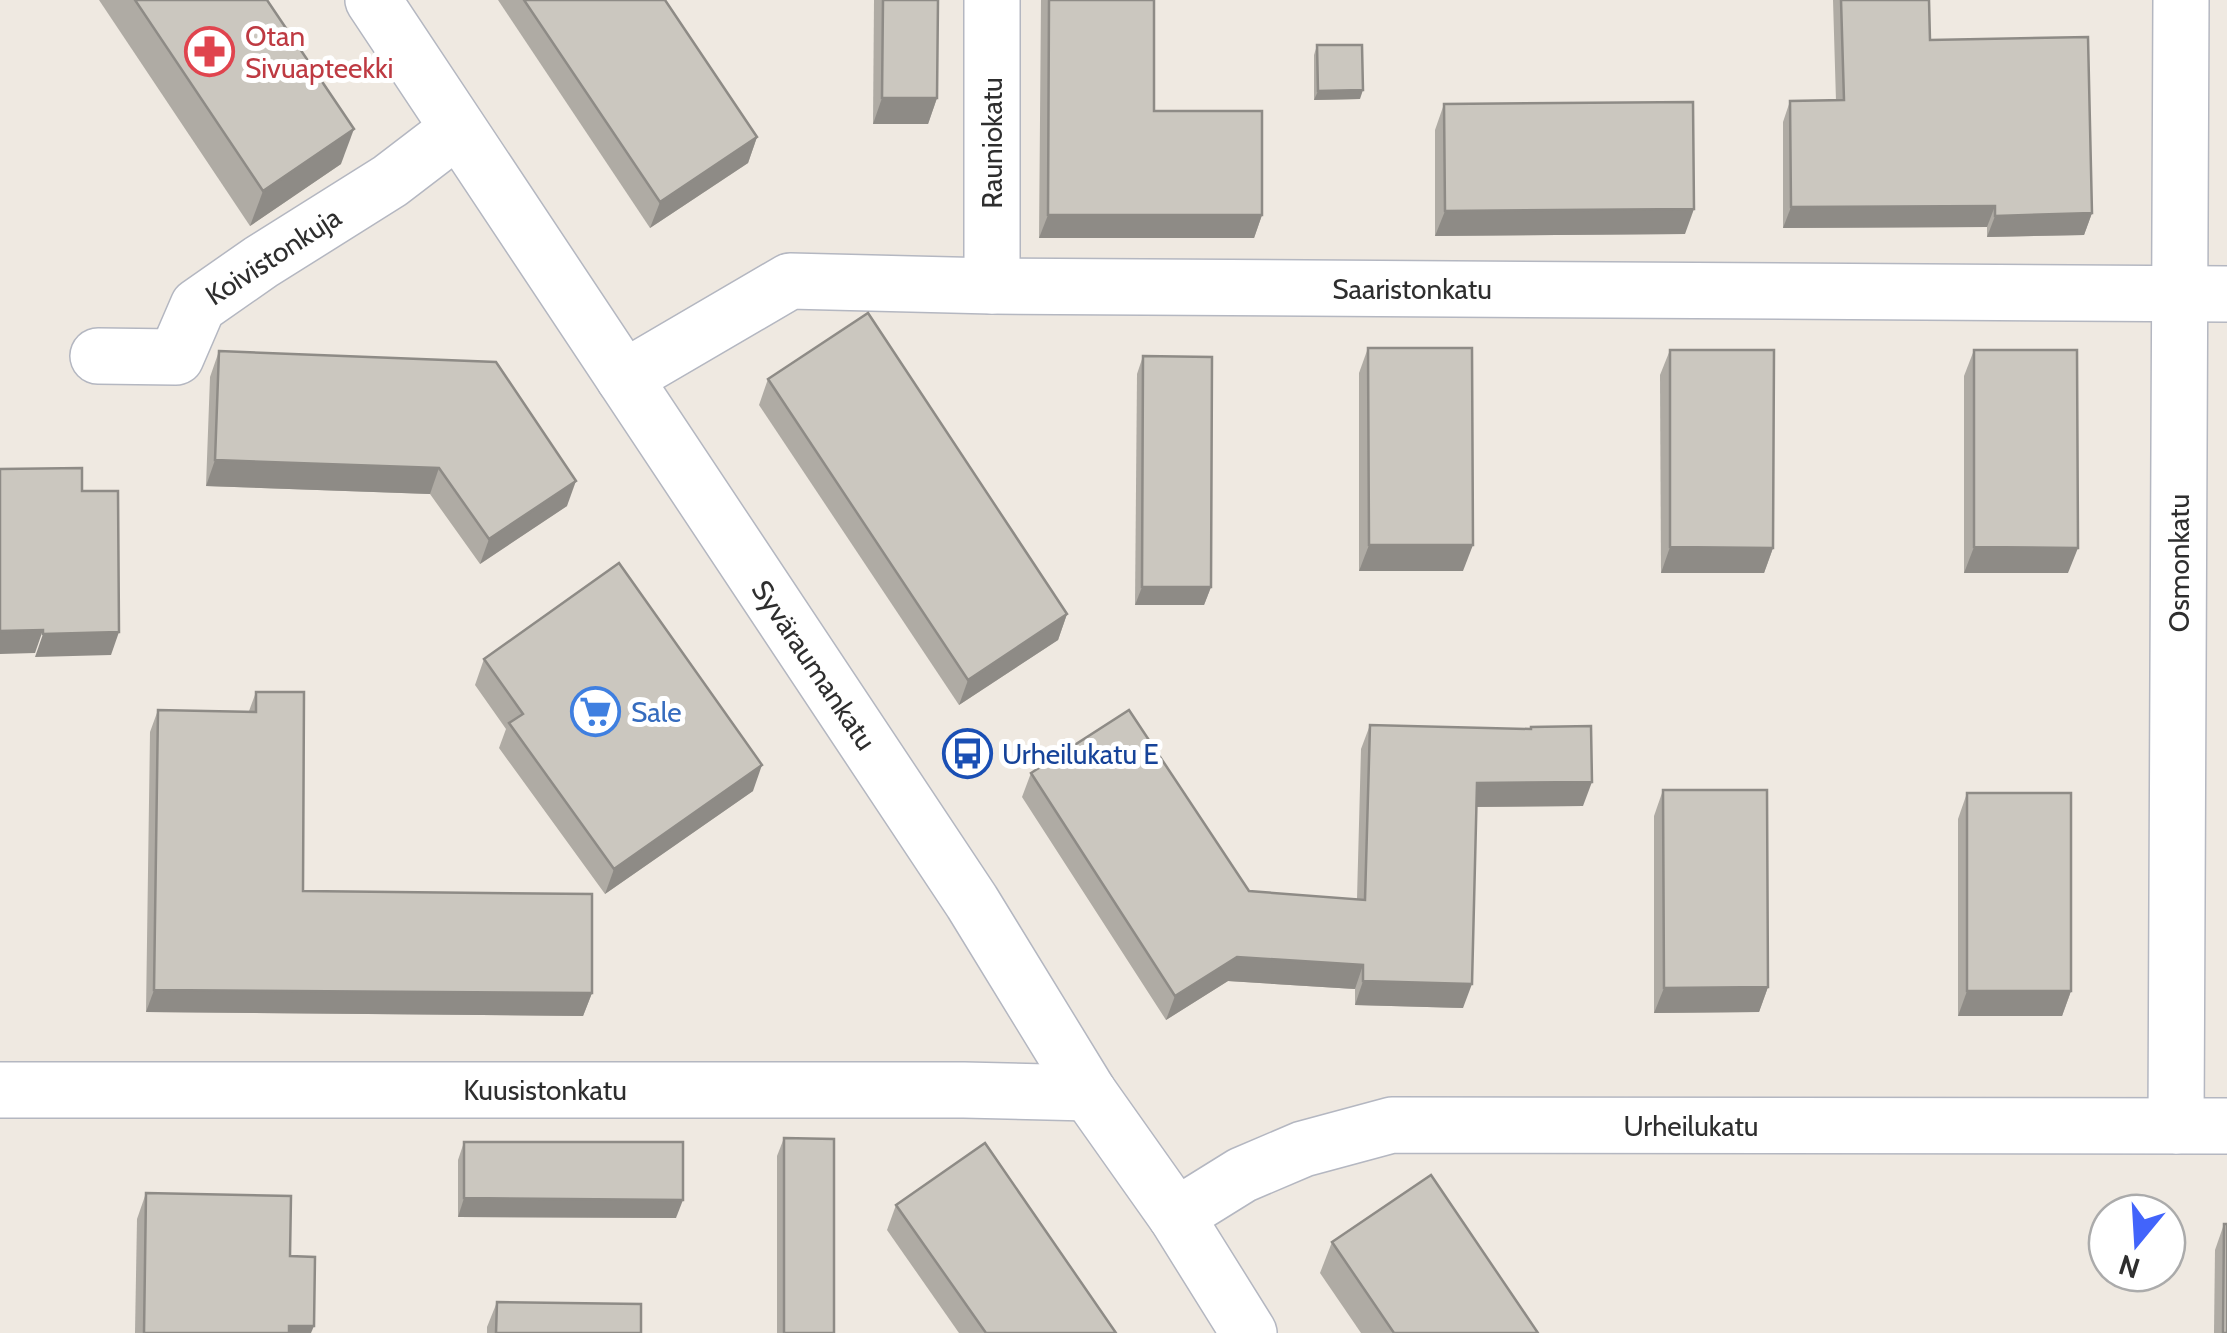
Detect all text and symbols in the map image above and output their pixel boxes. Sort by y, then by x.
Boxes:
place label: Otan Sivuapteekki [245,19,393,85]
pharmacy icon: Otan Sivuapteekki [184,26,236,78]
street label: Rauniokatu [975,77,1009,209]
street label: Koivistonkuja [199,199,348,312]
street label: Saaristonkatu [1332,272,1492,306]
street label: Osmonkatu [2162,494,2196,632]
street label: Syväraumankatu [745,574,883,756]
supermarket icon: Sale [570,686,622,738]
place label: Sale [631,695,682,729]
bus stop icon: Urheilukatu E [941,728,993,780]
place label: Urheilukatu E [1002,737,1159,771]
street label: Kuusistonkatu [463,1073,627,1107]
street label: Urheilukatu [1623,1109,1759,1143]
north arrow [2087,1193,2187,1293]
text: N [2115,1248,2144,1286]

